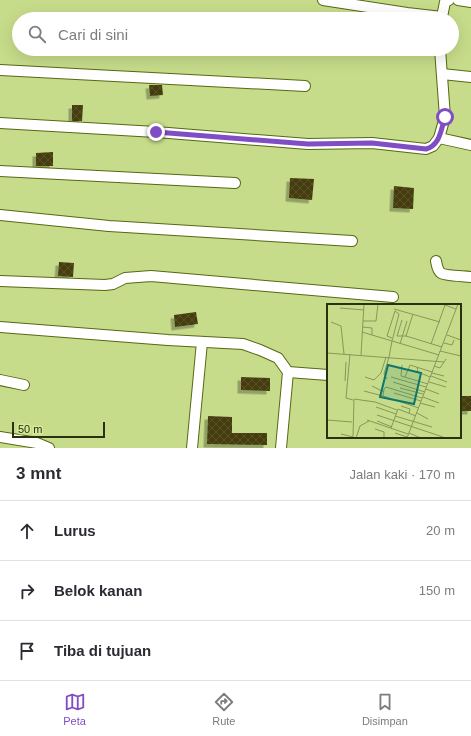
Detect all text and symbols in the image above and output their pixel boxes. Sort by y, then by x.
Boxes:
search box [12,12,459,56]
icon: search [26,23,48,45]
text: Cari di sini [58,26,128,43]
route start [436,108,454,126]
route end [147,123,165,141]
inset map [327,304,461,438]
scale bar [12,420,105,439]
text: 50 m [18,423,42,435]
text: 3 mnt [16,464,61,483]
text: Jalan kaki · 170 m [350,467,455,482]
icon: ahead [16,520,38,542]
text: Lurus [54,522,96,539]
text: 20 m [426,523,455,538]
icon: right [16,580,38,602]
text: Belok kanan [54,582,142,599]
text: 150 m [419,583,455,598]
icon: arrive [16,640,38,662]
text: Tiba di tujuan [54,642,151,659]
tab: Peta [63,691,86,727]
tab: Rute [212,691,236,727]
tab: Disimpan [362,691,408,727]

